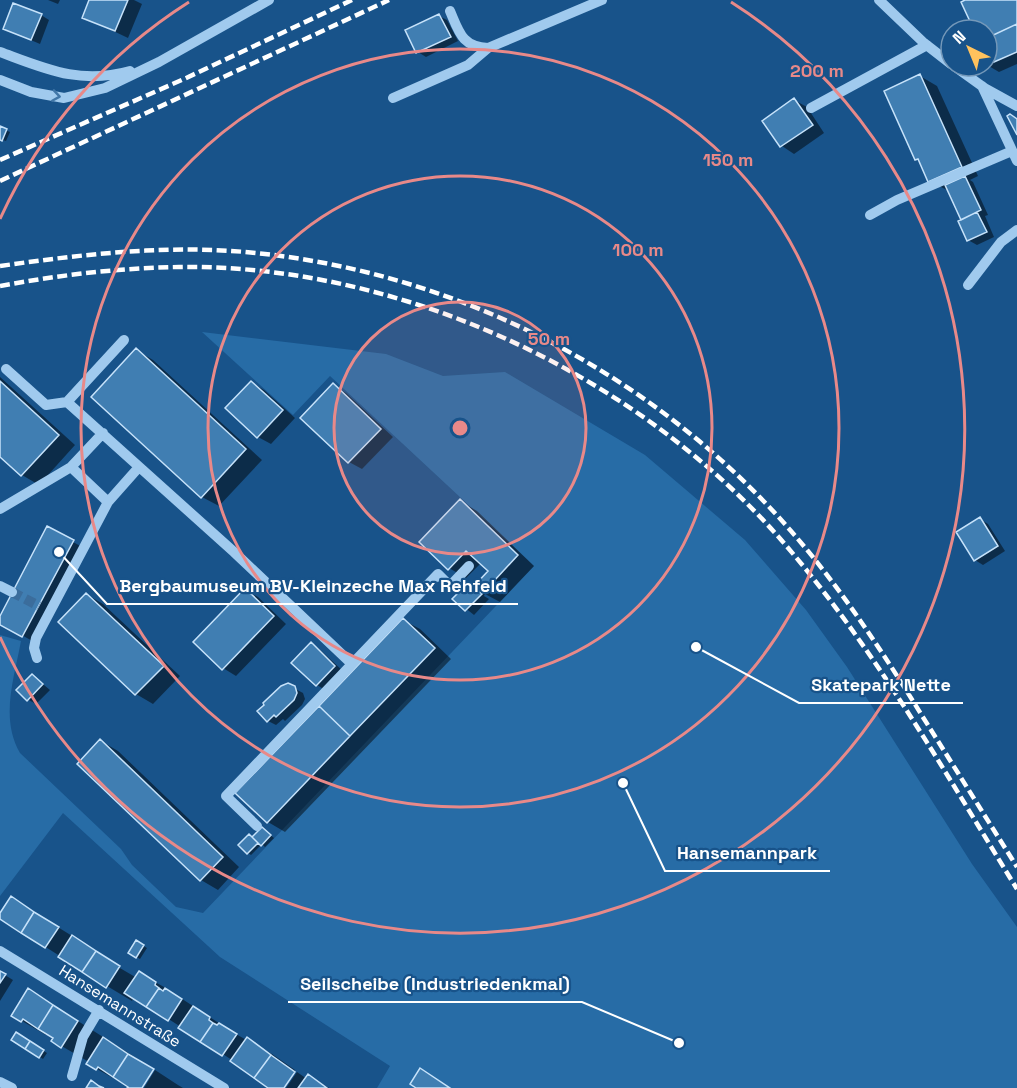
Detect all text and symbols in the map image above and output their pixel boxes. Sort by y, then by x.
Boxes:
north arrow [939,18,999,78]
text: N [948,26,970,49]
text: 200 m [790,59,844,82]
one-way arrow [51,90,60,102]
text: 150 m [703,148,753,171]
text: 100 m [612,238,664,261]
text: 50 m [528,327,570,350]
centre of rings [450,418,470,438]
callout: Bergbaumuseum BV-Kleinzeche Max Rehfeld [107,568,518,604]
text: Bergbaumuseum BV-Kleinzeche Max Rehfeld [119,574,507,597]
callout: Skatepark Nette [799,667,963,703]
text: Skatepark Nette [811,673,951,696]
callout: Hansemannpark [665,835,830,871]
text: Hansemannpark [677,841,817,864]
street label: Hansemannstraße [55,960,185,1052]
callout: Seilscheibe (Industriedenkmal) [288,966,582,1002]
text: Seilscheibe (Industriedenkmal) [300,972,570,995]

